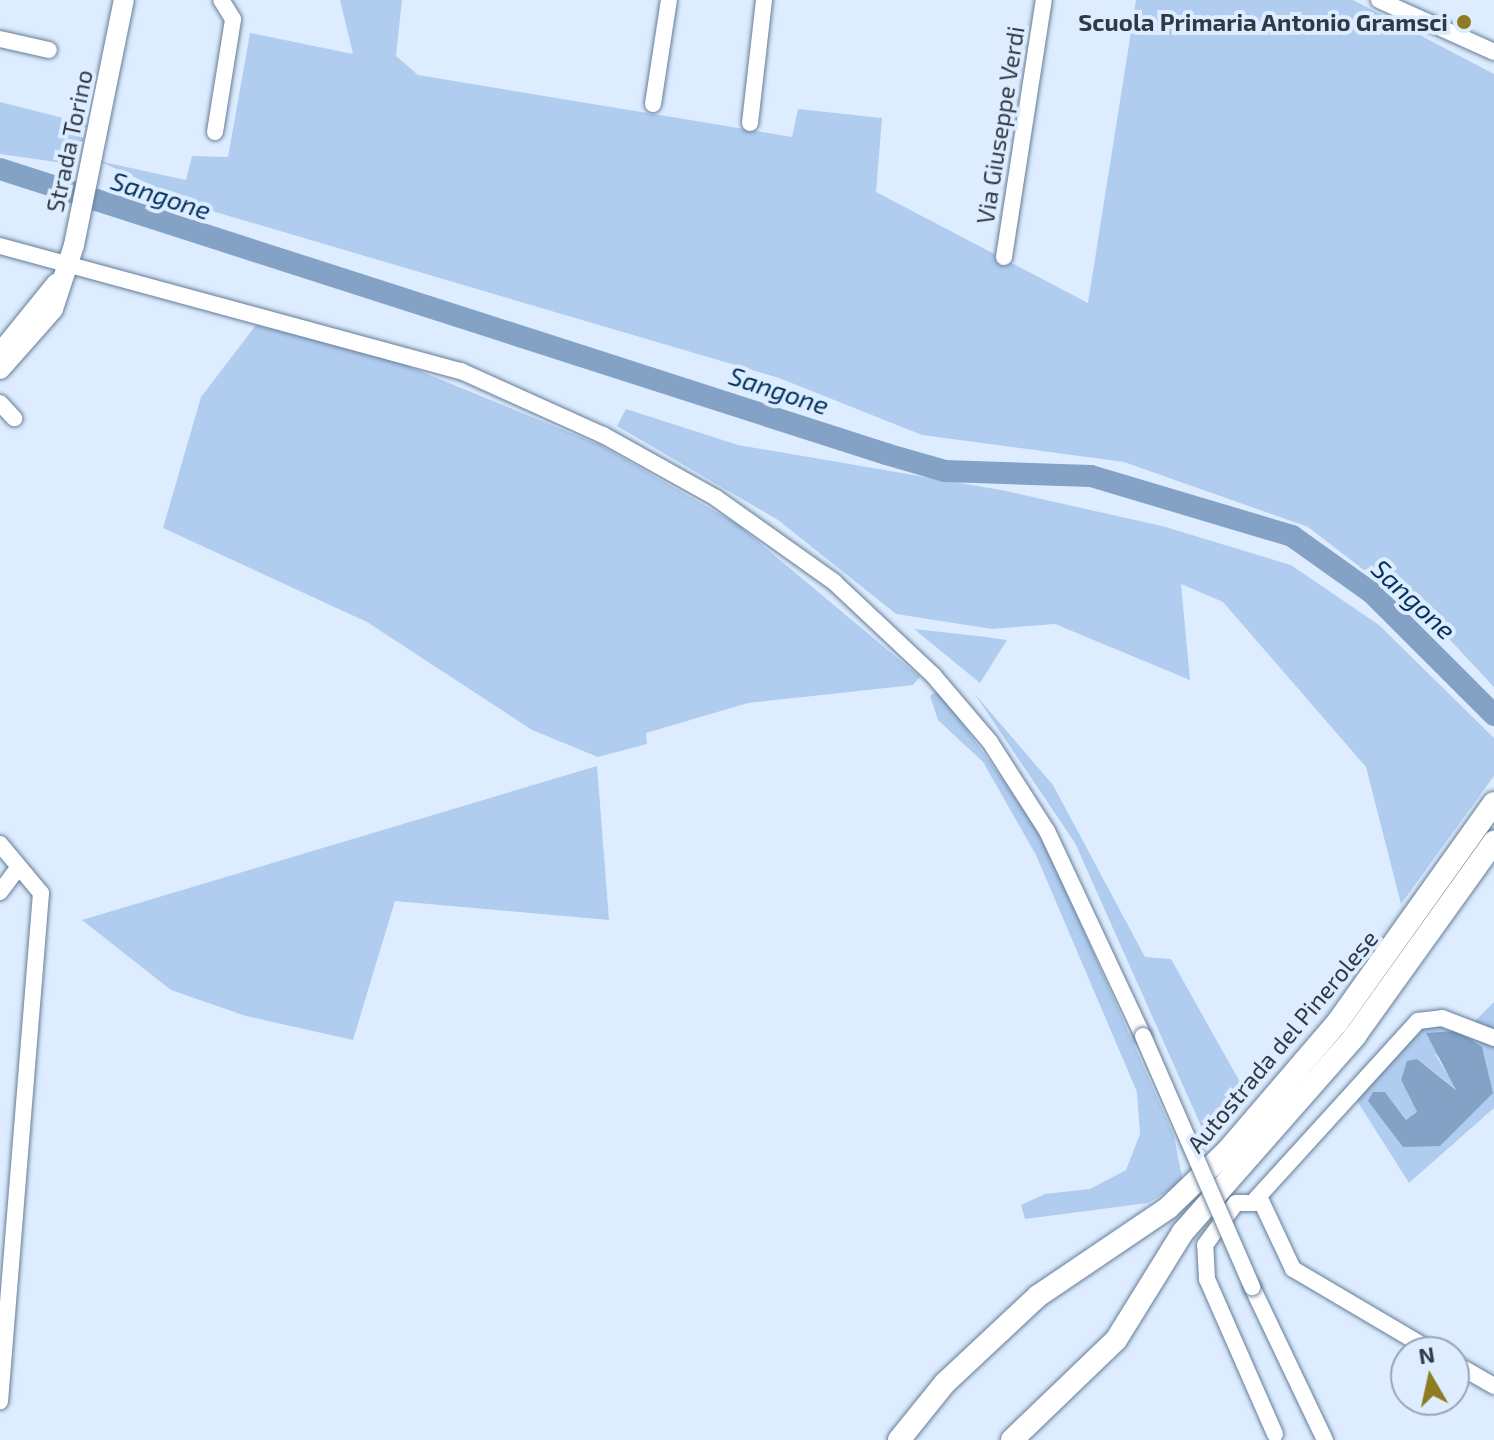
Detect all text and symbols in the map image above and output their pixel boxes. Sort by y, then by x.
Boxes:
place label: Scuola Primaria Antonio Gramsci [1078,8,1448,36]
marker: Scuola Primaria Antonio Gramsci [1455,13,1473,31]
street label: Via Giuseppe Verdi [970,24,1030,226]
street label: Strada Torino [40,67,98,215]
water label: Sangone [107,164,215,226]
water label: Sangone [725,359,833,421]
water label: Sangone [1366,552,1462,646]
street label: Autostrada del Pinerolese [1180,924,1384,1158]
north arrow [1390,1336,1470,1416]
text: N [1417,1340,1436,1368]

